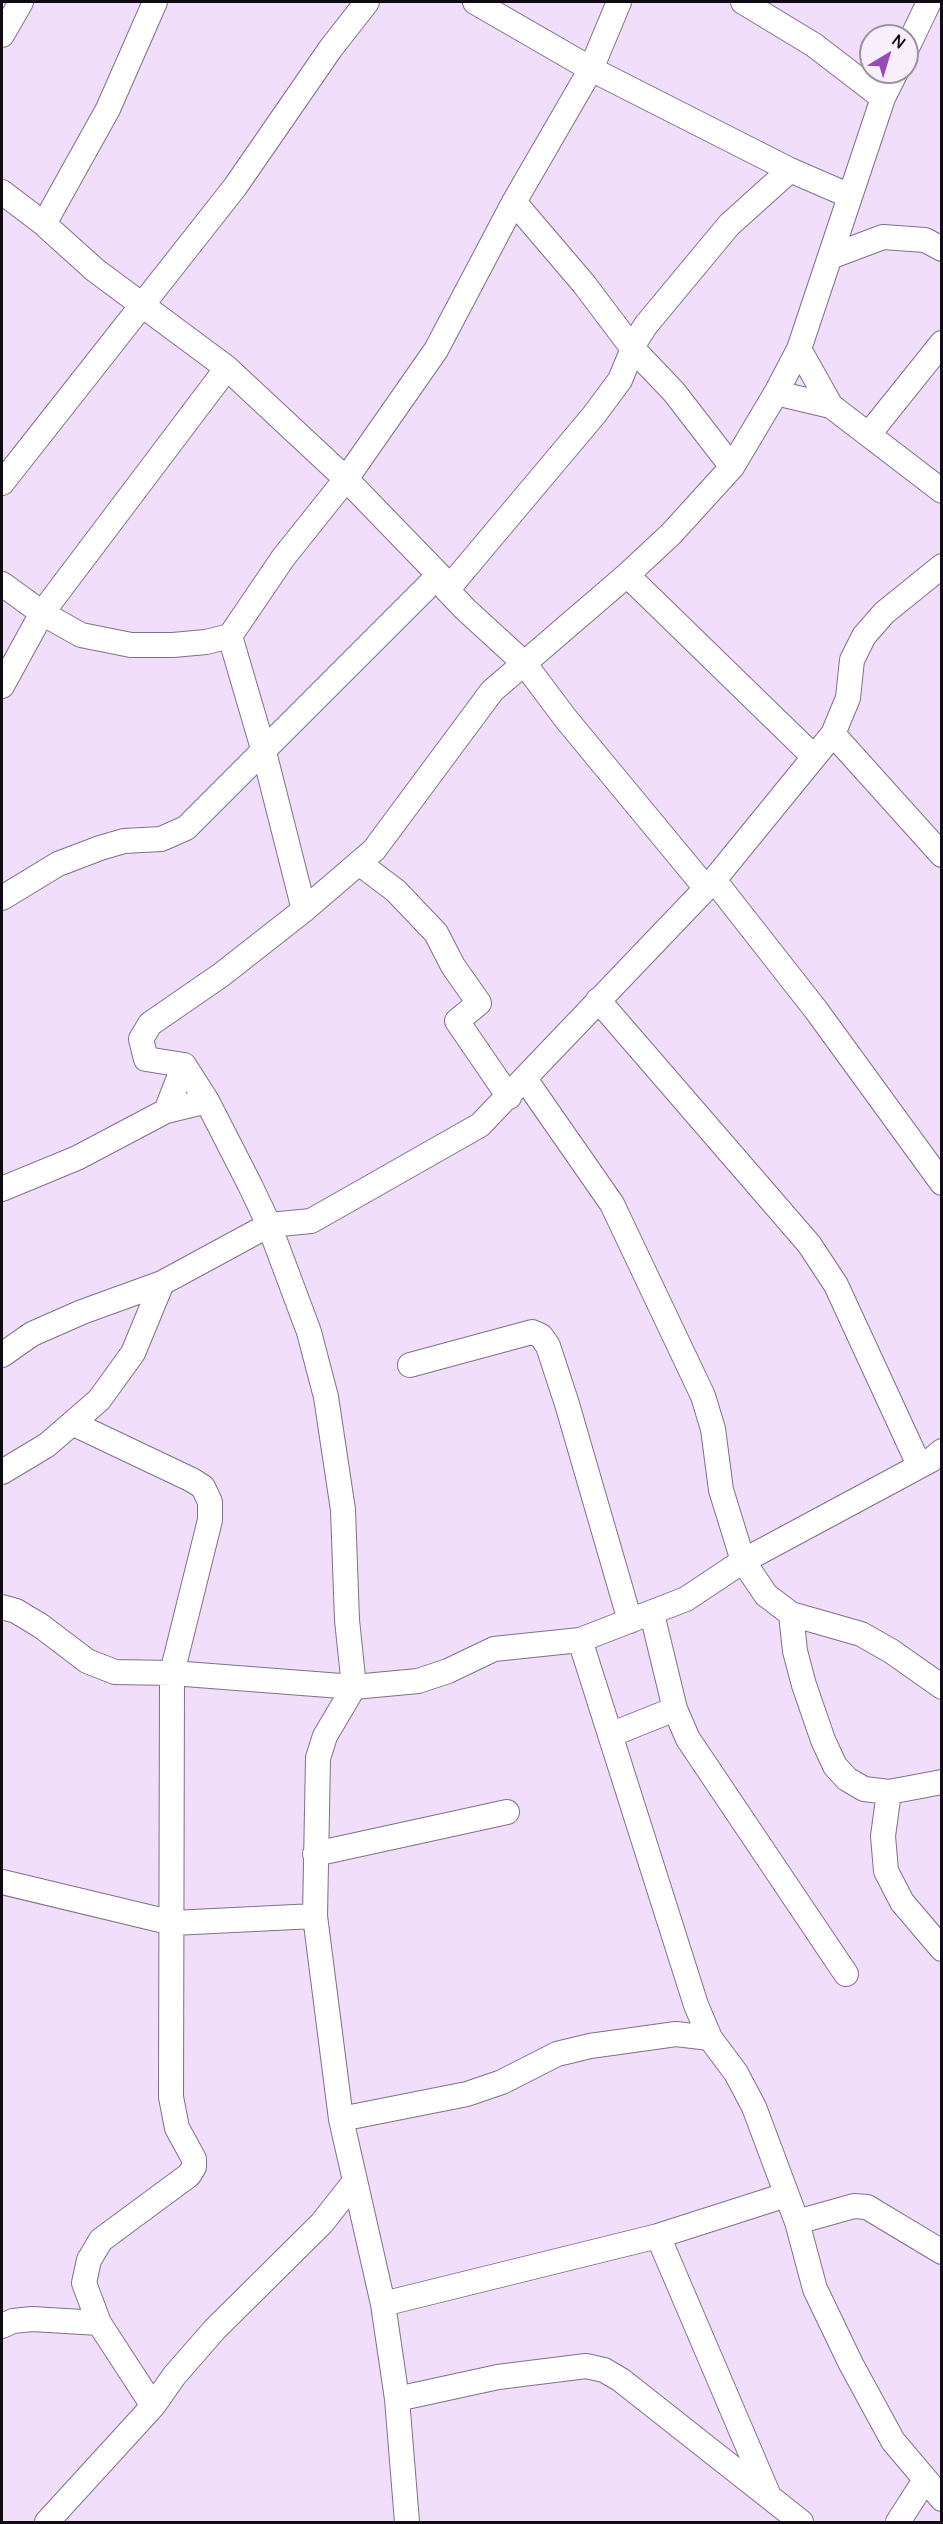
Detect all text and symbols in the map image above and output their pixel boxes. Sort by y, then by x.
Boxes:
north arrow [859,24,919,84]
text: N [888,29,910,54]

